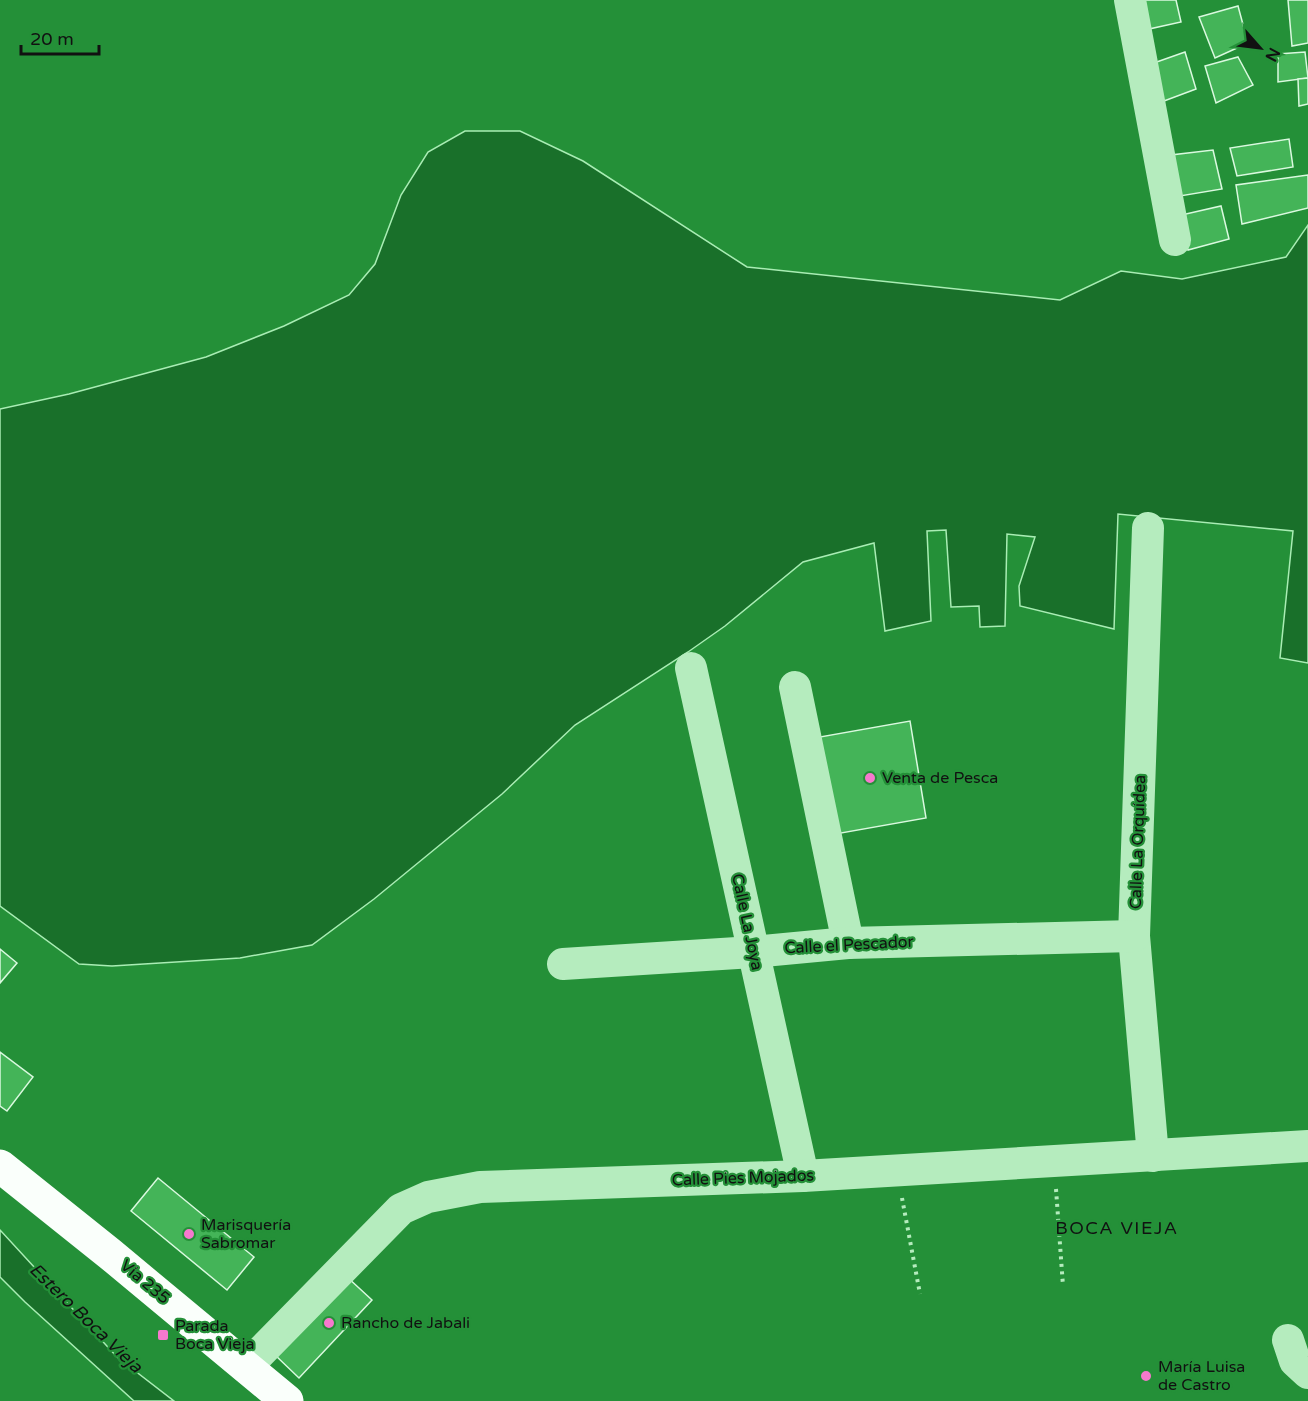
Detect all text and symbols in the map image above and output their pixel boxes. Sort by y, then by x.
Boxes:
scale bar [21,18,99,56]
north arrow [1230,18,1290,78]
text: 20 m [30,28,74,50]
text: N [1261,44,1284,65]
place label: Venta de Pesca [882,768,998,788]
marker: Venta de Pesca [863,771,877,785]
street label: Calle La Orquídea [1126,775,1150,909]
street label: Calle La Joya [727,872,767,972]
street label: Calle el Pescador [784,932,915,958]
street label: Calle Pies Mojados [672,1166,814,1190]
place label: Marisquería Sabromar [201,1215,291,1253]
district label: BOCA VIEJA [1055,1217,1179,1239]
marker: Marisquería Sabromar [182,1227,196,1241]
street label: Vía 235 [116,1256,174,1308]
water label: Estero Boca Vieja [25,1258,148,1378]
place label: Rancho de Jabali [341,1313,470,1333]
place label: Parada Boca Vieja [175,1316,254,1354]
marker: Rancho de Jabali [322,1316,336,1330]
marker: Parada Boca Vieja [156,1328,170,1342]
place label: María Luisa de Castro [1158,1357,1245,1395]
marker: María Luisa de Castro [1139,1369,1153,1383]

